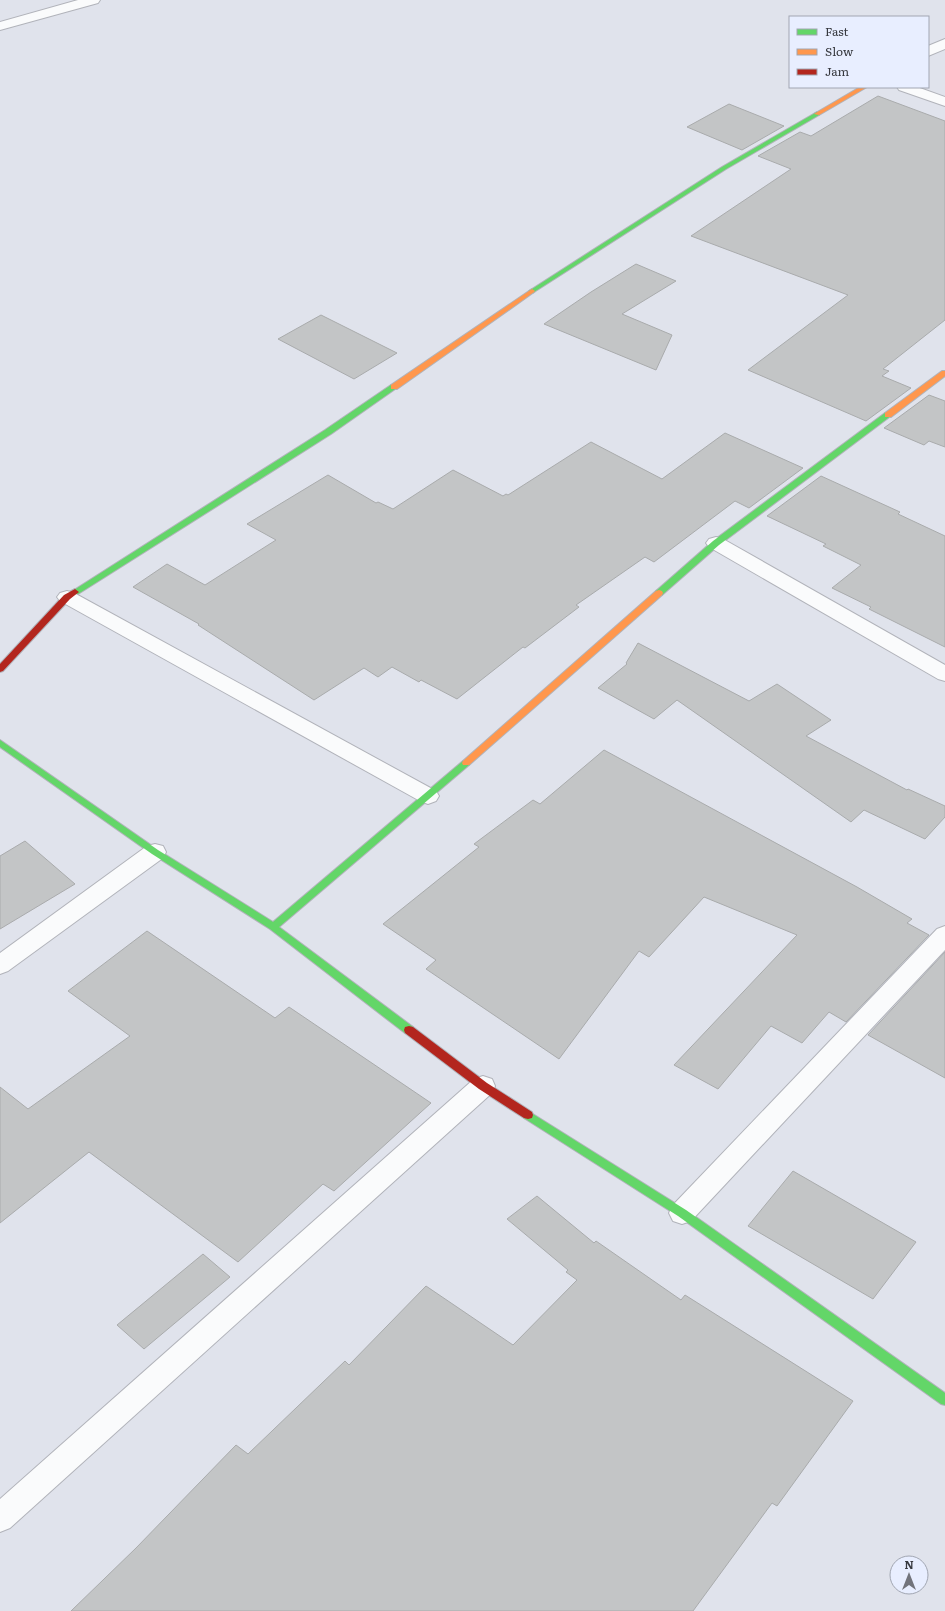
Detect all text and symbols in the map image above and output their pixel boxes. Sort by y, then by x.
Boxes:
legend [789,16,929,88]
text: Fast [825,22,849,40]
text: Slow [825,42,854,60]
text: Jam [825,62,850,80]
north arrow [889,1555,929,1595]
text: N [904,1556,914,1572]

